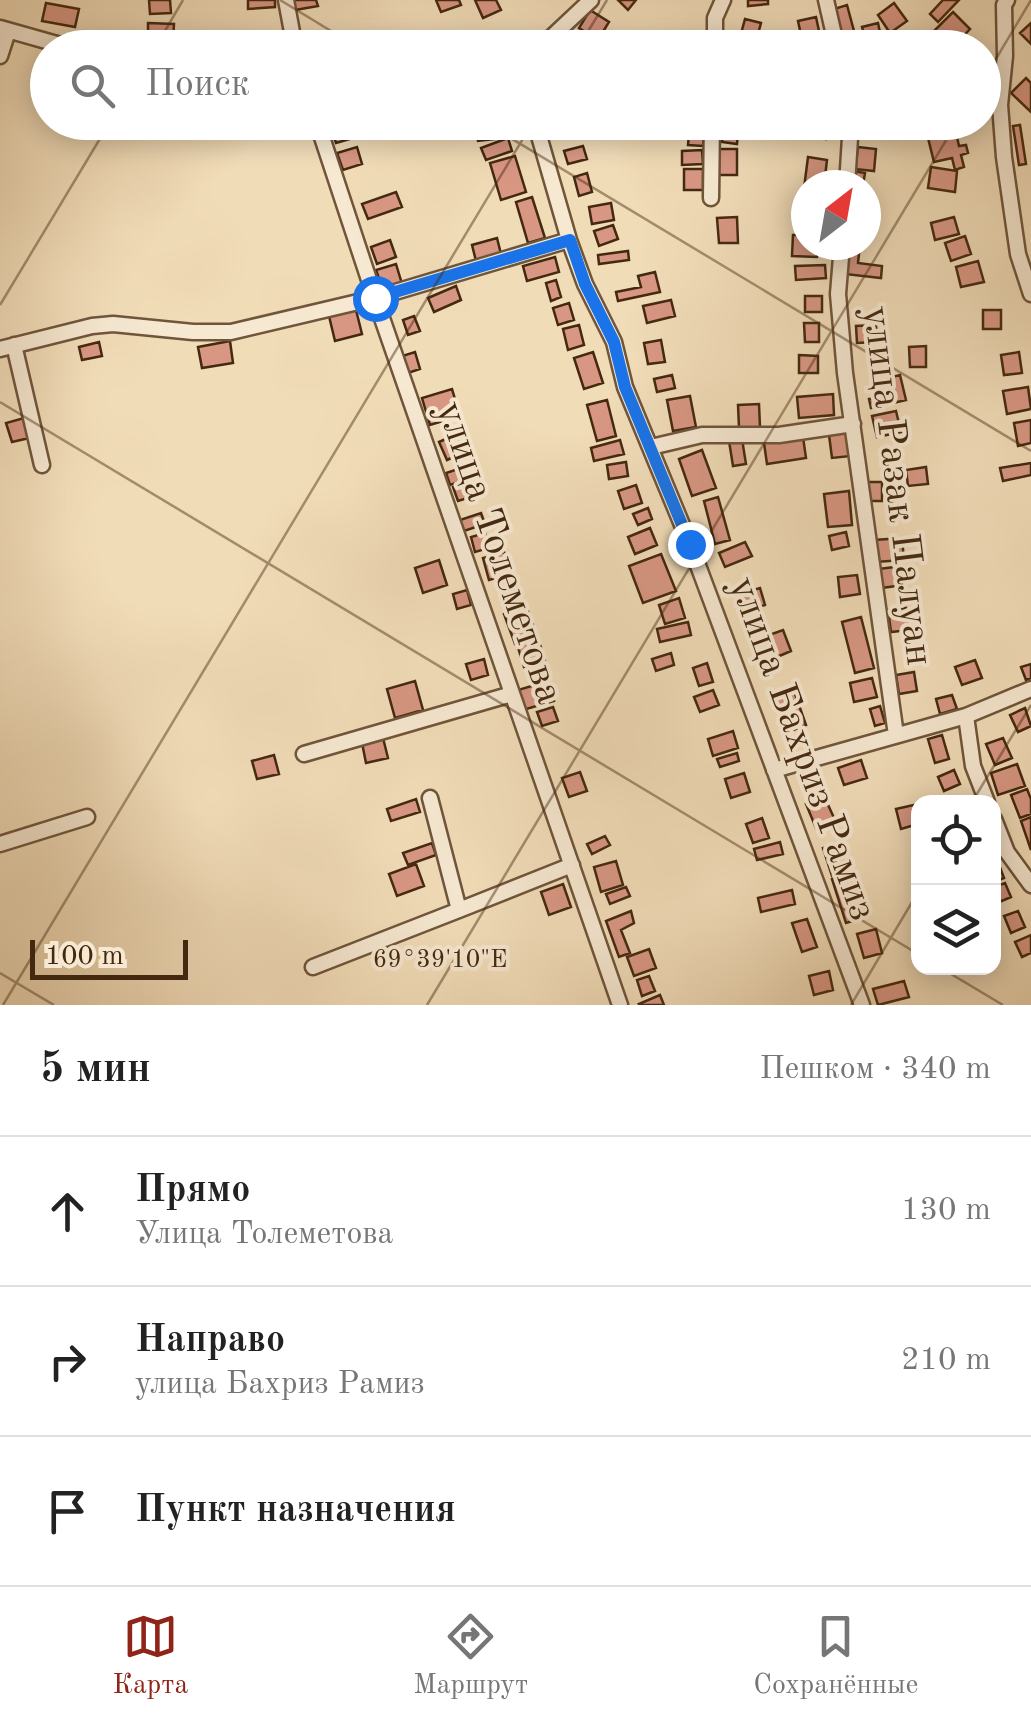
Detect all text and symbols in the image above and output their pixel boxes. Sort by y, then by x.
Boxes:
search box [30,30,1001,140]
icon: search [65,58,120,113]
text: Поиск [145,66,250,104]
north arrow [791,170,881,260]
route start [353,276,399,322]
street label: улица Разак Палуан [854,304,938,668]
street label: улица Толеметова [428,397,569,710]
route end [668,522,714,568]
street label: улица Бахриз Рамиз [720,572,882,926]
map controls [911,795,1001,975]
button: locate [911,795,1001,885]
button: layers [911,885,1001,975]
scale bar [30,935,188,980]
text: 100 m [45,943,124,971]
text: 69°39'10"E [373,948,507,973]
text: 5 мин [40,1049,151,1091]
text: Пешком · 340 m [759,1054,991,1086]
text: Прямо [135,1172,250,1210]
icon: ahead [40,1184,95,1239]
text: 130 m [901,1195,991,1227]
text: Улица Толеметова [135,1219,393,1251]
text: Направо [135,1322,285,1360]
icon: right [40,1334,95,1389]
text: 210 m [901,1345,991,1377]
text: улица Бахриз Рамиз [135,1369,425,1401]
icon: arrive [40,1484,95,1539]
text: Пункт назначения [135,1492,456,1530]
tab: Карта [113,1609,188,1704]
tab: Маршрут [413,1609,528,1704]
tab: Сохранённые [753,1609,918,1704]

